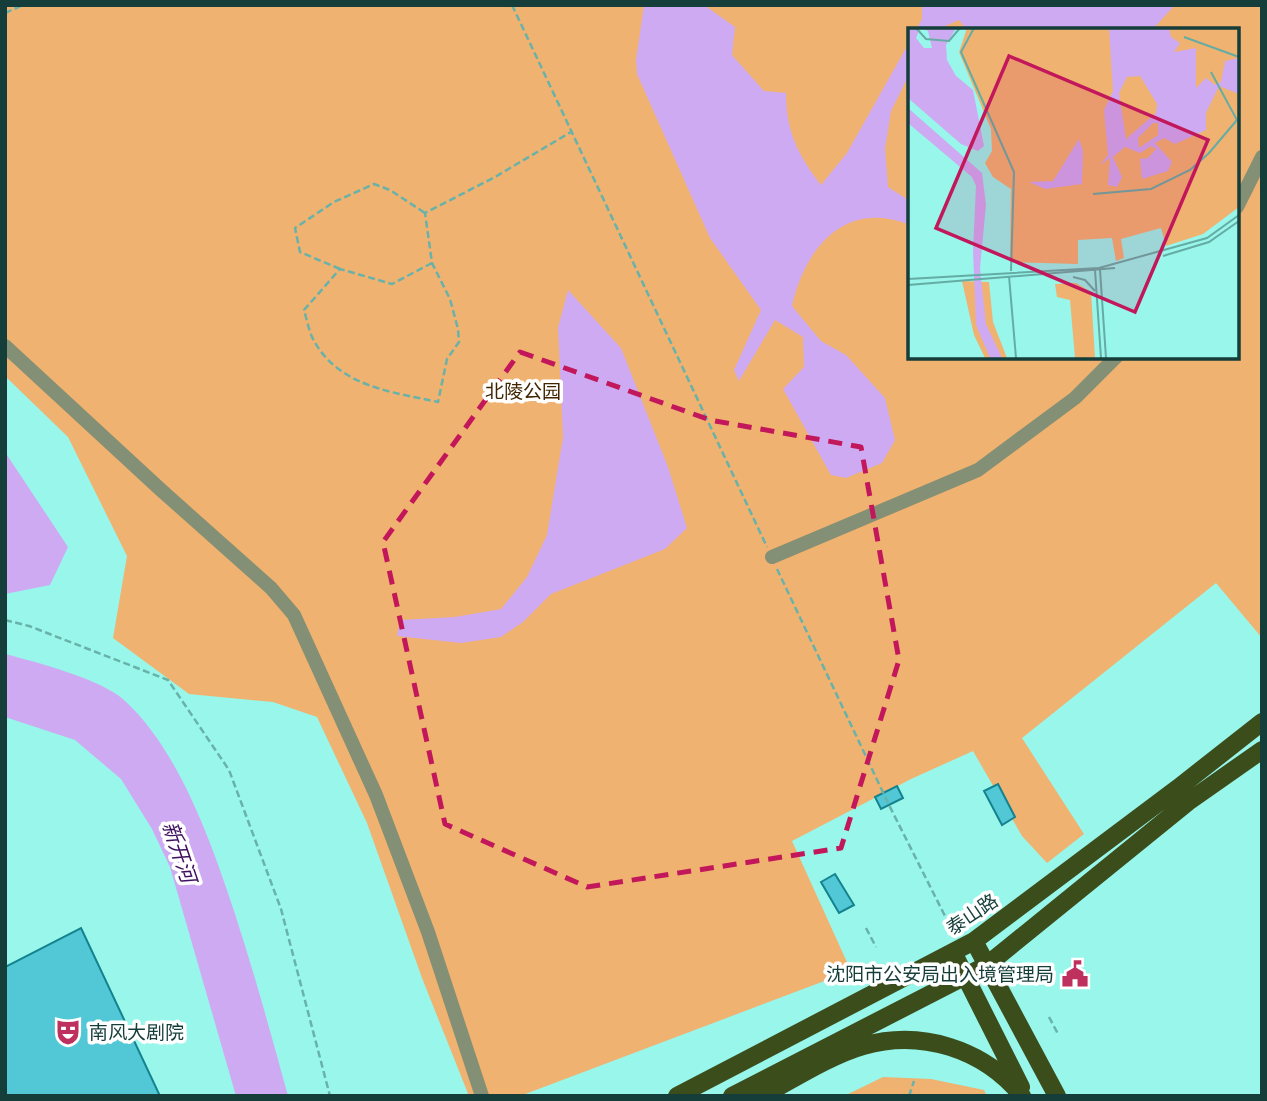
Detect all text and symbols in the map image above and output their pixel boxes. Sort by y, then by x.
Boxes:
inset map [908,28,1239,359]
park label: 北陵公园 [485,380,561,403]
water label: 新开河 [156,818,203,890]
street label: 泰山路 [942,889,1002,940]
public building icon: 沈阳市公安局出入境管理局 [1060,959,1090,989]
place label: 沈阳市公安局出入境管理局 [826,963,1054,986]
theatre icon: 南风大剧院 [53,1017,83,1047]
place label: 南风大剧院 [89,1021,184,1044]

